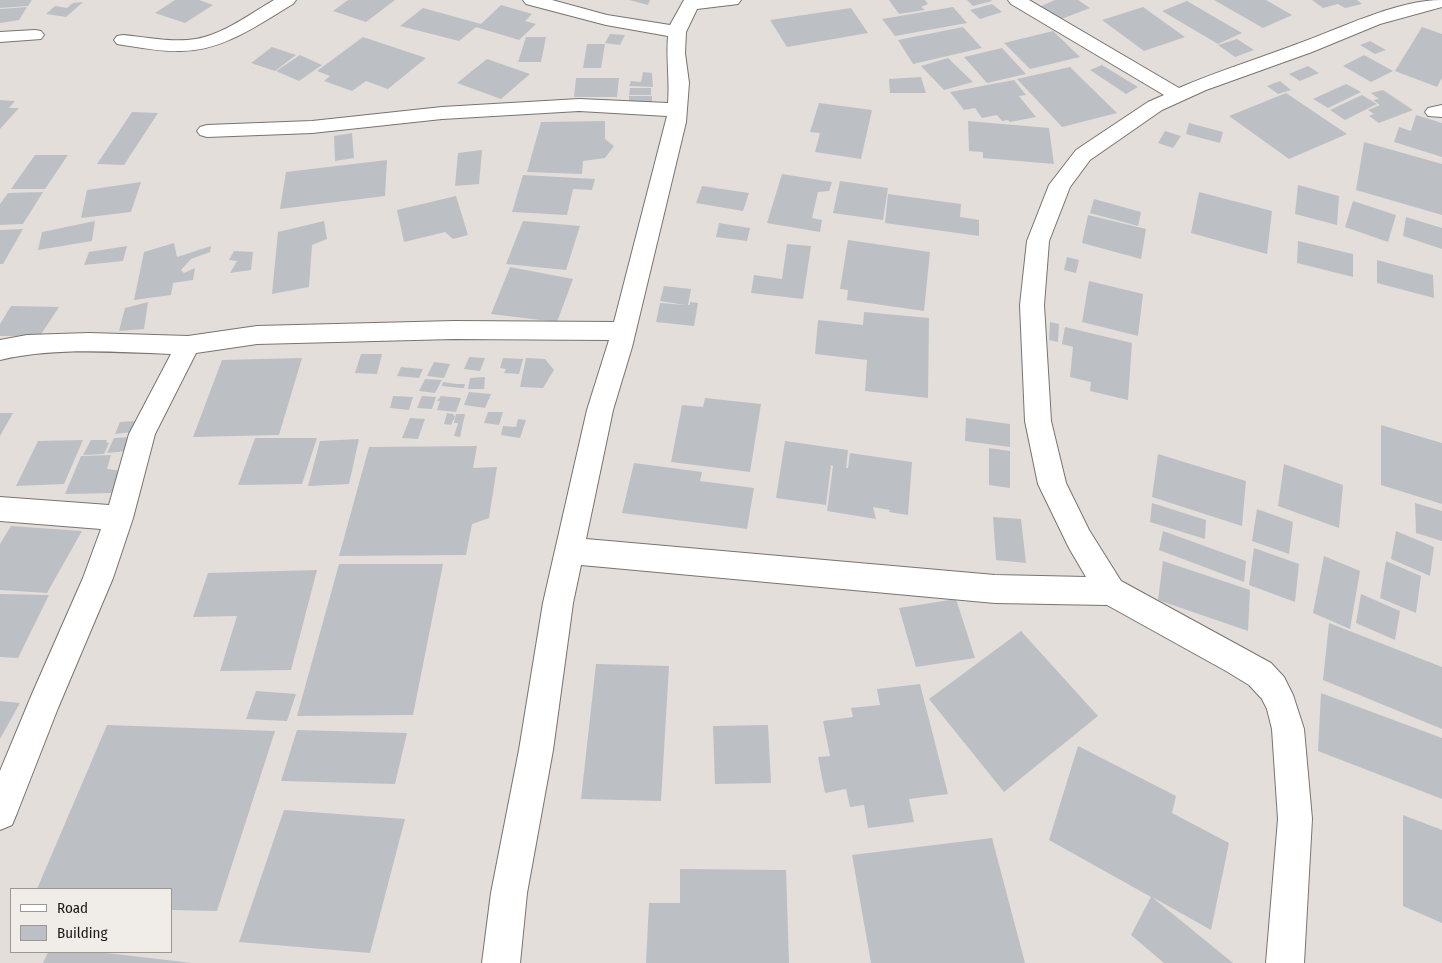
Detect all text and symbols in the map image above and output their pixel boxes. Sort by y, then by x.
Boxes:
legend [10,888,172,953]
text: Road [57,899,88,917]
text: Building [57,924,108,942]

